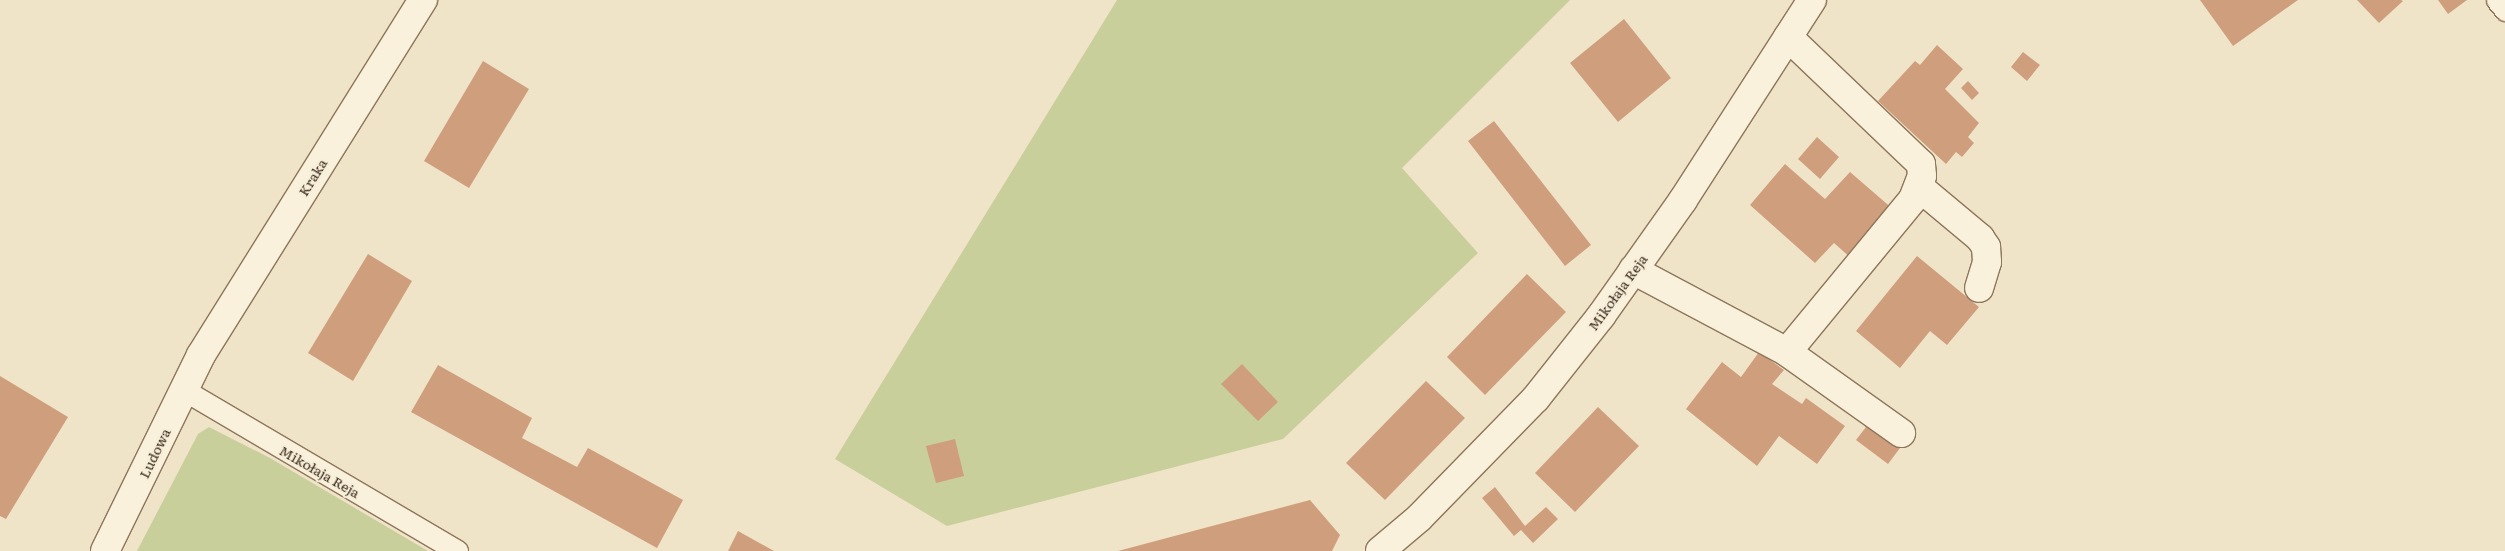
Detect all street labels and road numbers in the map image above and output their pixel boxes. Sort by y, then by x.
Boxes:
street label: Kraka [294,155,330,199]
street label: Mikołaja Reja [1584,251,1650,333]
street label: Ludowa [135,425,173,481]
street label: Mikołaja Reja [277,441,363,501]

